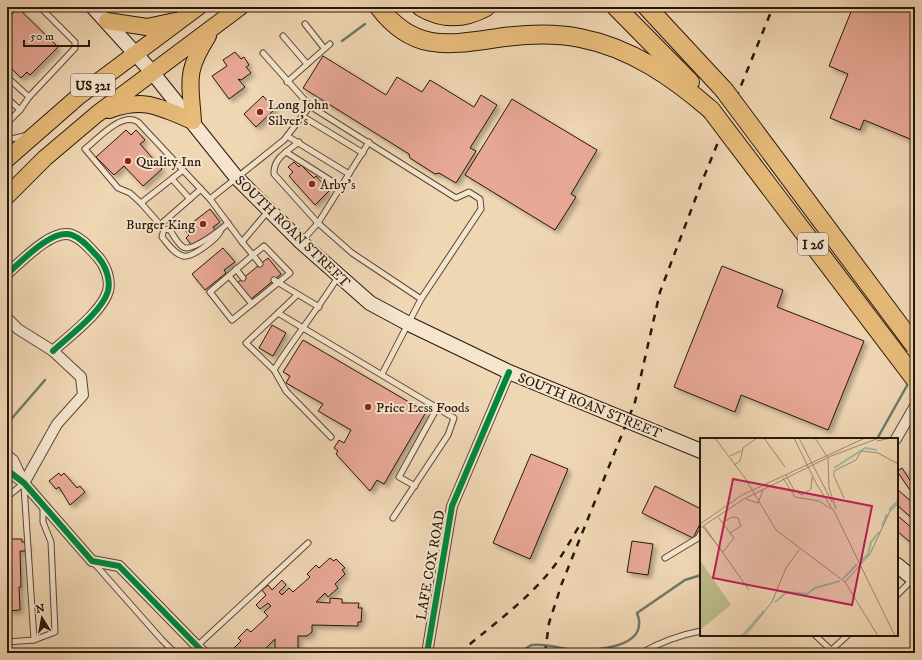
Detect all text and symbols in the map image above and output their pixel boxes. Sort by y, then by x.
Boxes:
scale bar [24,22,89,48]
text: 50 m [30,29,54,44]
road number: US 321 [71,74,115,96]
place label: Long John Silver's [268,96,329,130]
marker: Long John Silver's [255,107,265,117]
place label: Quality Inn [136,153,202,171]
marker: Quality Inn [123,156,133,166]
street label: SOUTH ROAN STREET [231,172,354,292]
place label: Arby's [320,176,356,194]
marker: Arby's [307,179,317,189]
place label: Burger King [126,216,195,234]
marker: Burger King [198,219,208,229]
road number: I 26 [798,233,828,255]
street label: SOUTH ROAN STREET [515,369,665,443]
place label: Price Less Foods [376,399,470,417]
marker: Price Less Foods [363,402,373,412]
inset map [700,438,898,636]
street label: LAFE COX ROAD [412,509,450,622]
north arrow [22,598,62,638]
text: N [35,601,46,617]

